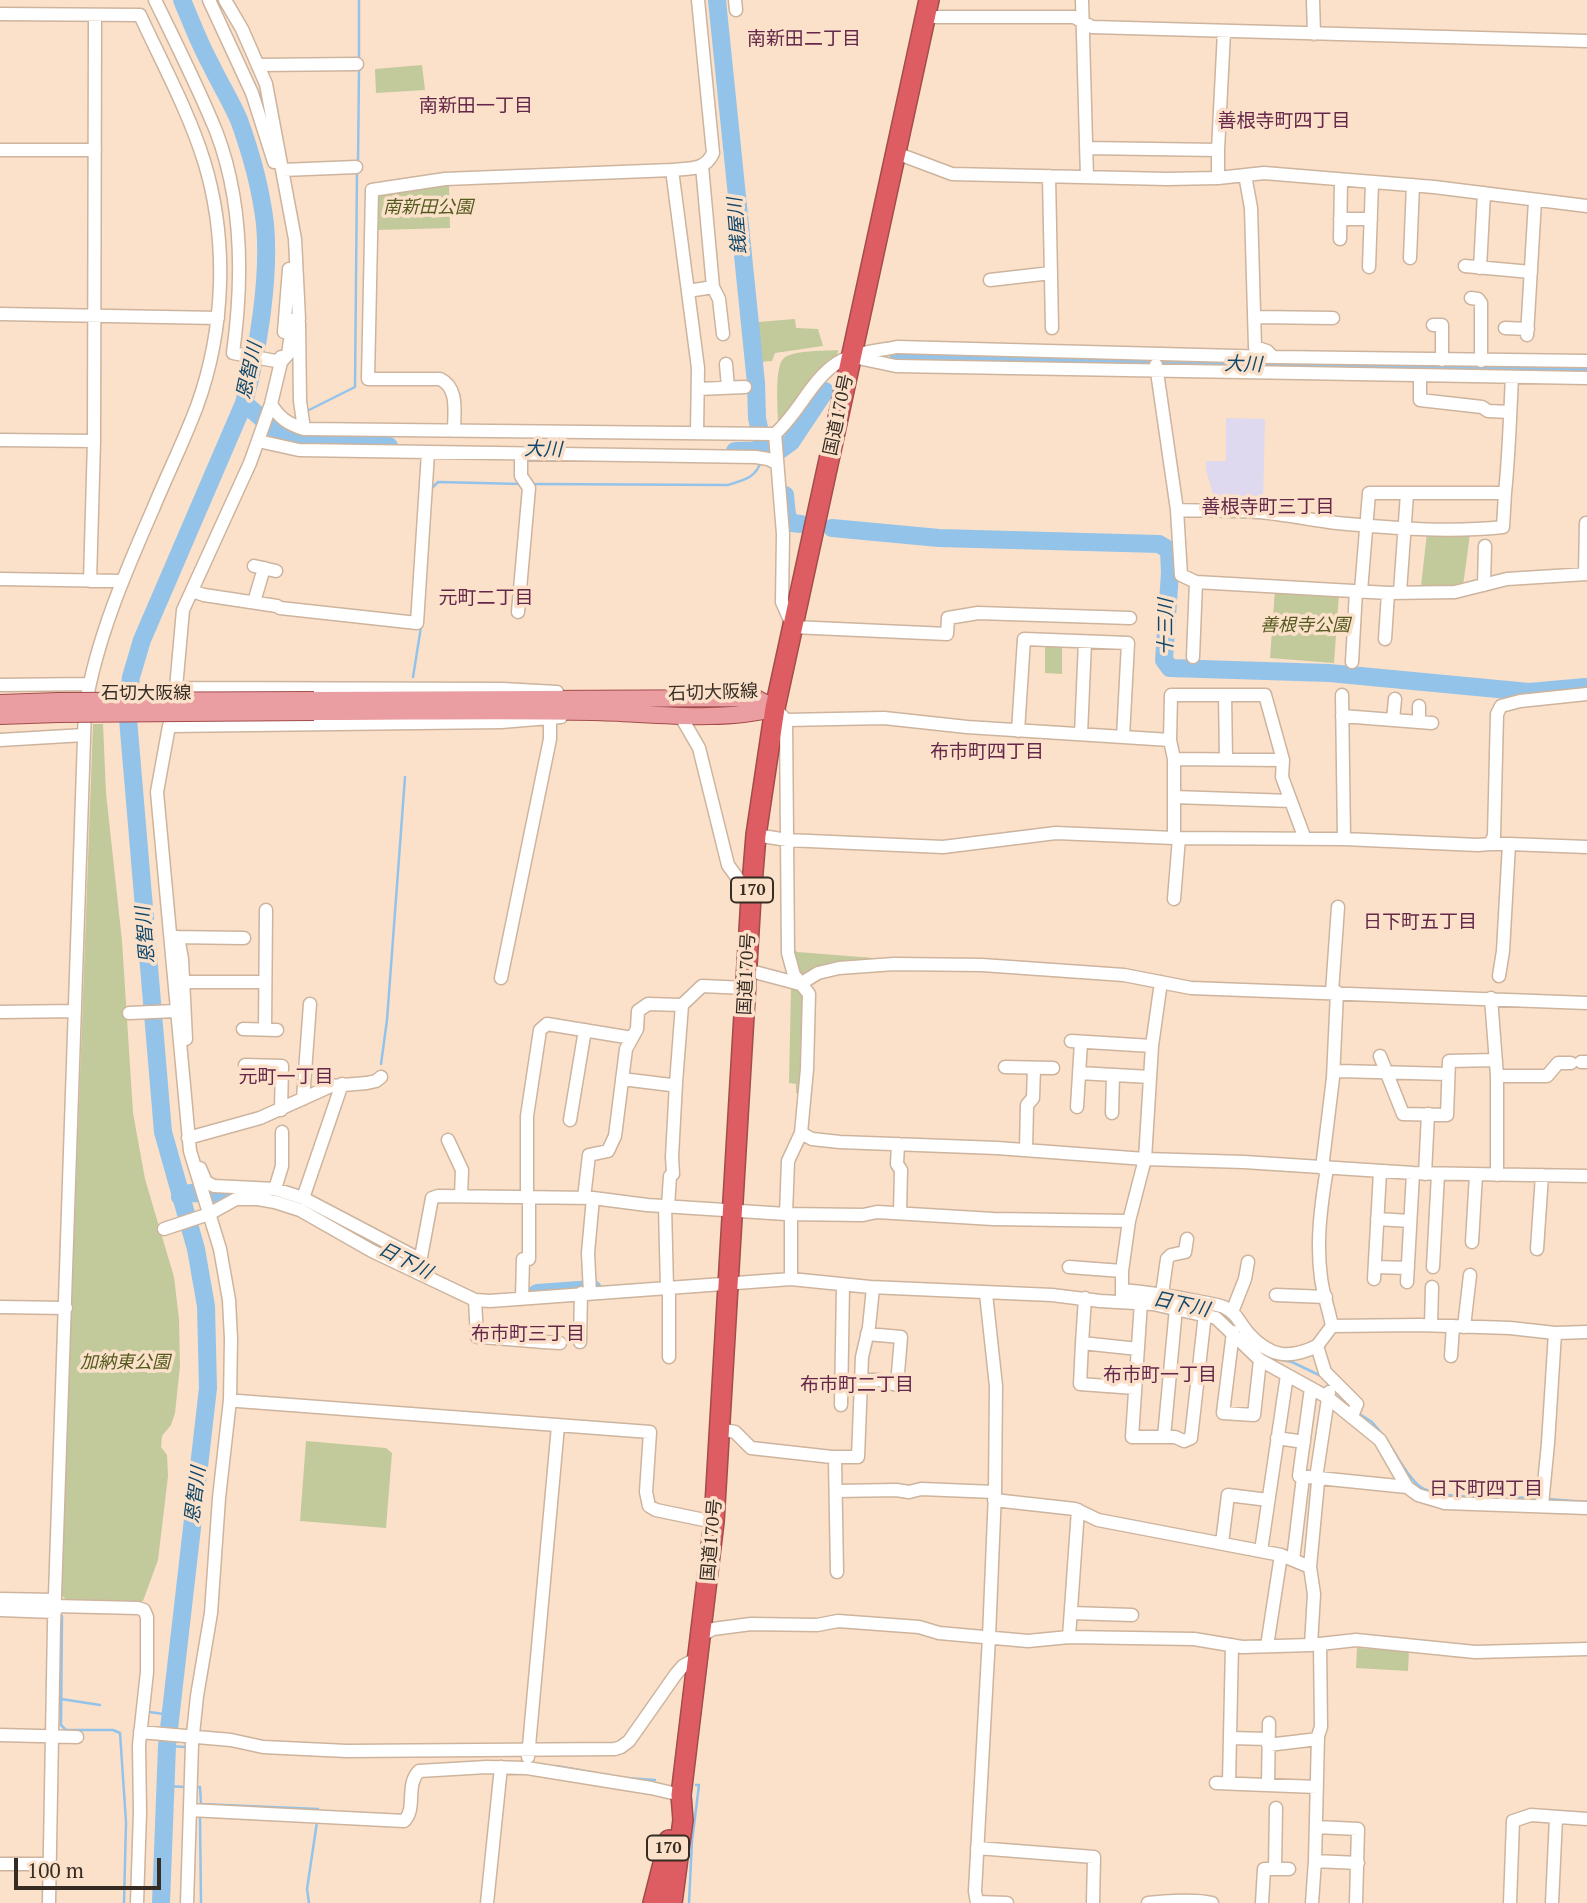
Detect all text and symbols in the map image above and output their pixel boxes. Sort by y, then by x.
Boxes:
district label: 南新田二丁目 [747,29,861,51]
district label: 南新田一丁目 [419,96,533,118]
district label: 善根寺町四丁目 [1218,111,1350,133]
park label: 南新田公園 [383,197,473,219]
water label: 銭屋川 [724,197,752,255]
water label: 恩智川 [233,341,267,401]
water label: 大川 [1224,353,1262,377]
street label: 国道170号 [820,372,858,458]
water label: 大川 [524,438,562,462]
district label: 善根寺町三丁目 [1202,497,1334,519]
district label: 元町二丁目 [439,588,533,610]
water label: 十三川 [1156,599,1178,655]
park label: 善根寺公園 [1260,615,1350,637]
street label: 石切大阪線 [668,681,758,705]
street label: 石切大阪線 [101,683,191,705]
district label: 布市町四丁目 [930,742,1044,764]
road number: 170 [731,877,773,902]
water label: 恩智川 [132,906,160,964]
district label: 日下町五丁目 [1363,912,1477,934]
street label: 国道170号 [734,932,760,1016]
district label: 元町一丁目 [239,1067,333,1089]
water label: 日下川 [374,1238,436,1284]
water label: 日下川 [1151,1288,1211,1322]
district label: 布市町三丁目 [471,1324,585,1346]
park label: 加納東公園 [80,1352,170,1374]
district label: 布市町一丁目 [1103,1365,1217,1387]
district label: 布市町二丁目 [800,1375,914,1397]
water label: 恩智川 [181,1465,211,1525]
district label: 日下町四丁目 [1429,1479,1543,1501]
street label: 国道170号 [698,1498,726,1582]
road number: 170 [647,1836,689,1860]
scale bar [18,1843,164,1887]
text: 100 m [27,1856,84,1884]

